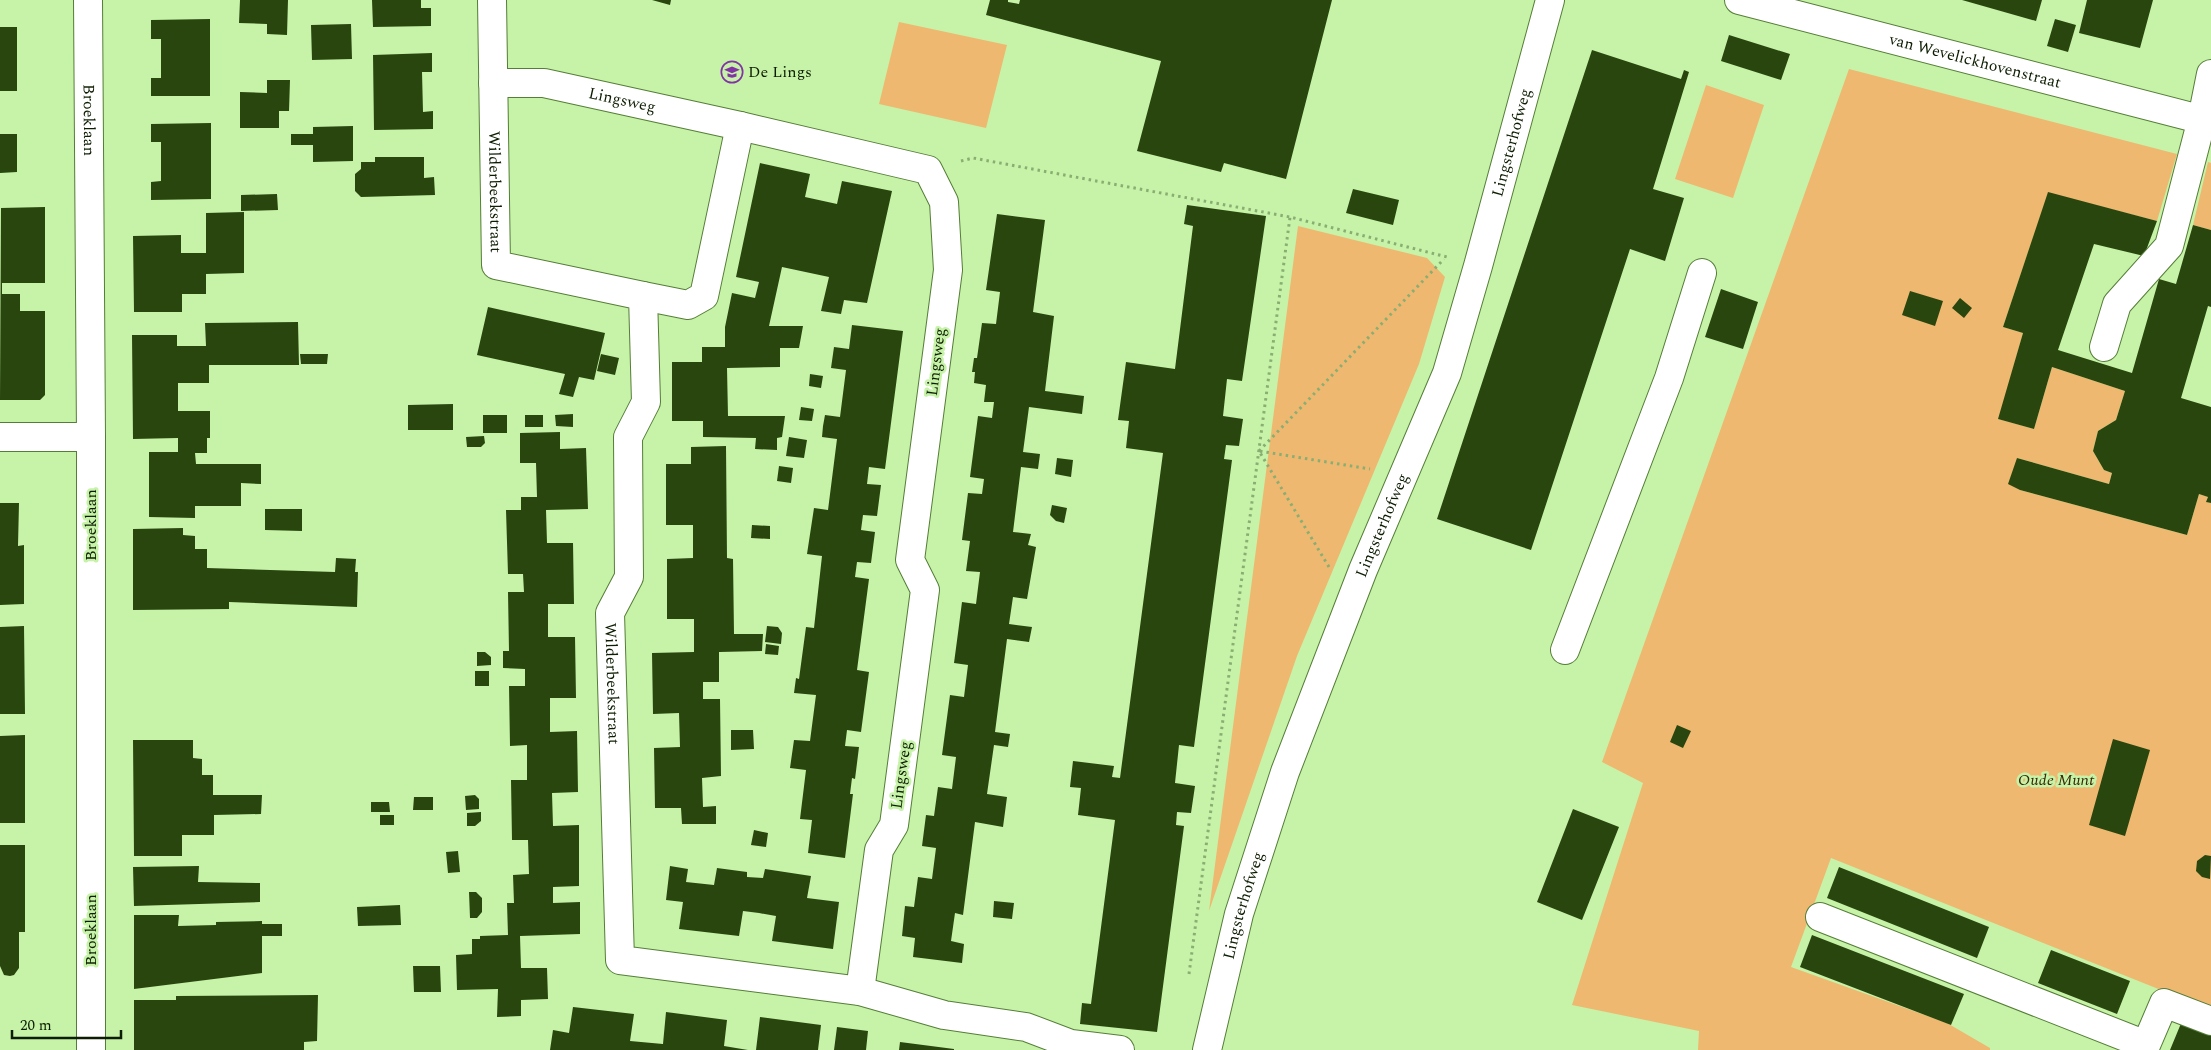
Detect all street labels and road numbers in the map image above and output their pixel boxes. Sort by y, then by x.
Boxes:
street label: van Wevelickhovenstraat [1886,27,2064,95]
street label: Lingsweg [586,81,658,119]
street label: Broeklaan [77,84,101,156]
street label: Lingsterhofweg [1485,86,1538,199]
street label: Wilderbeekstraat [482,131,508,253]
street label: Lingsweg [920,327,952,397]
street label: Lingsterhofweg [1349,469,1415,581]
street label: Broeklaan [79,489,103,561]
street label: Wilderbeekstraat [598,622,626,745]
street label: Lingsweg [884,739,918,811]
street label: Lingsterhofweg [1217,848,1270,962]
street label: Broeklaan [79,894,103,966]

